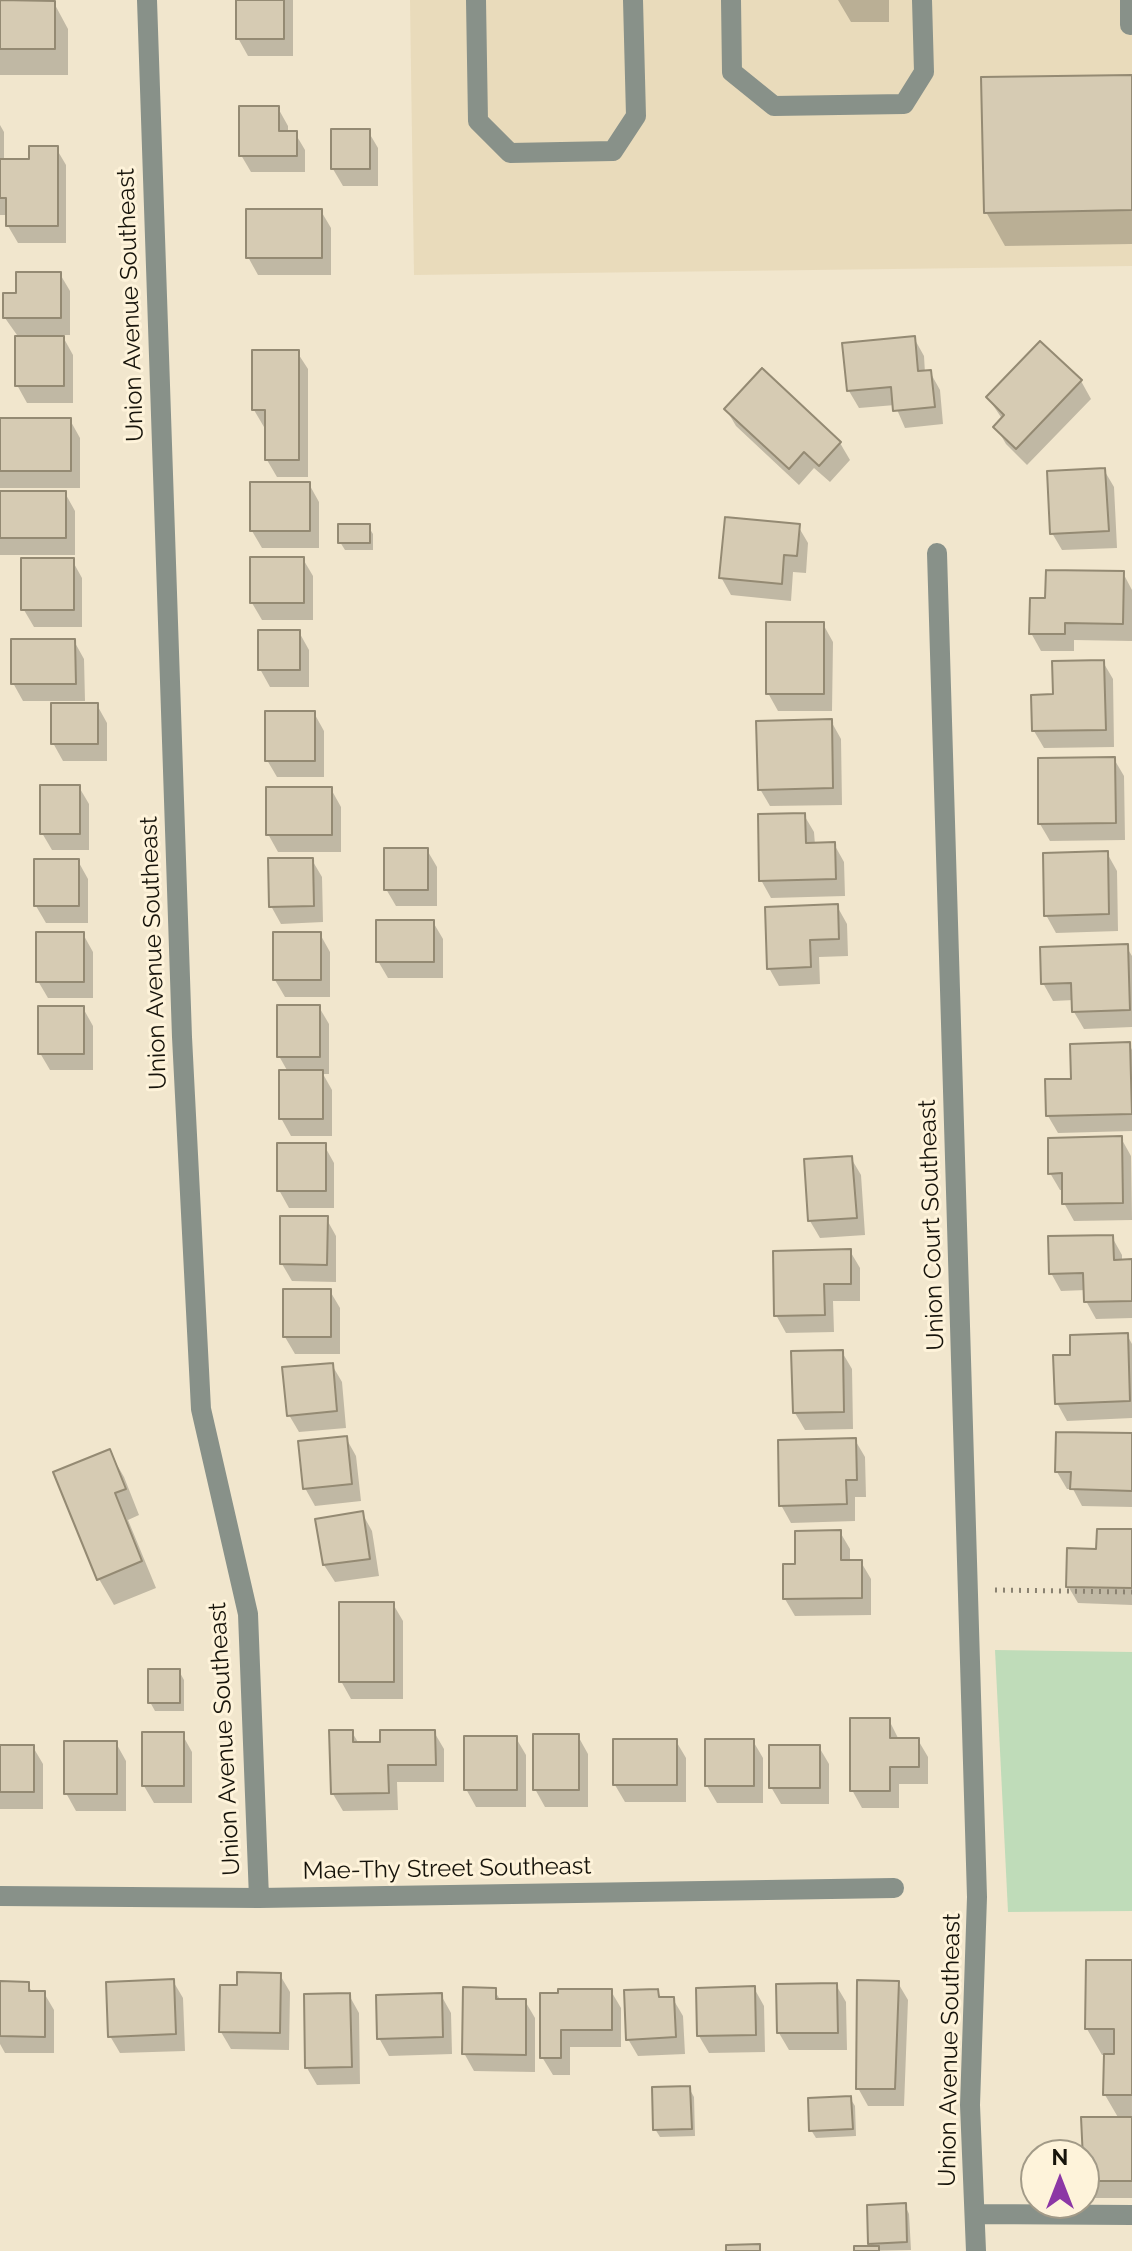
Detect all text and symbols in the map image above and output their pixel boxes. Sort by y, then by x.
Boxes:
street label: Union Avenue Southeast [112,168,150,442]
street label: Union Avenue Southeast [135,816,173,1090]
street label: Union Court Southeast [913,1099,951,1351]
street label: Union Avenue Southeast [203,1601,247,1877]
street label: Mae-Thy Street Southeast [302,1852,592,1886]
street label: Union Avenue Southeast [933,1913,967,2187]
north arrow [1020,2139,1100,2219]
text: N [1052,2144,1068,2170]

